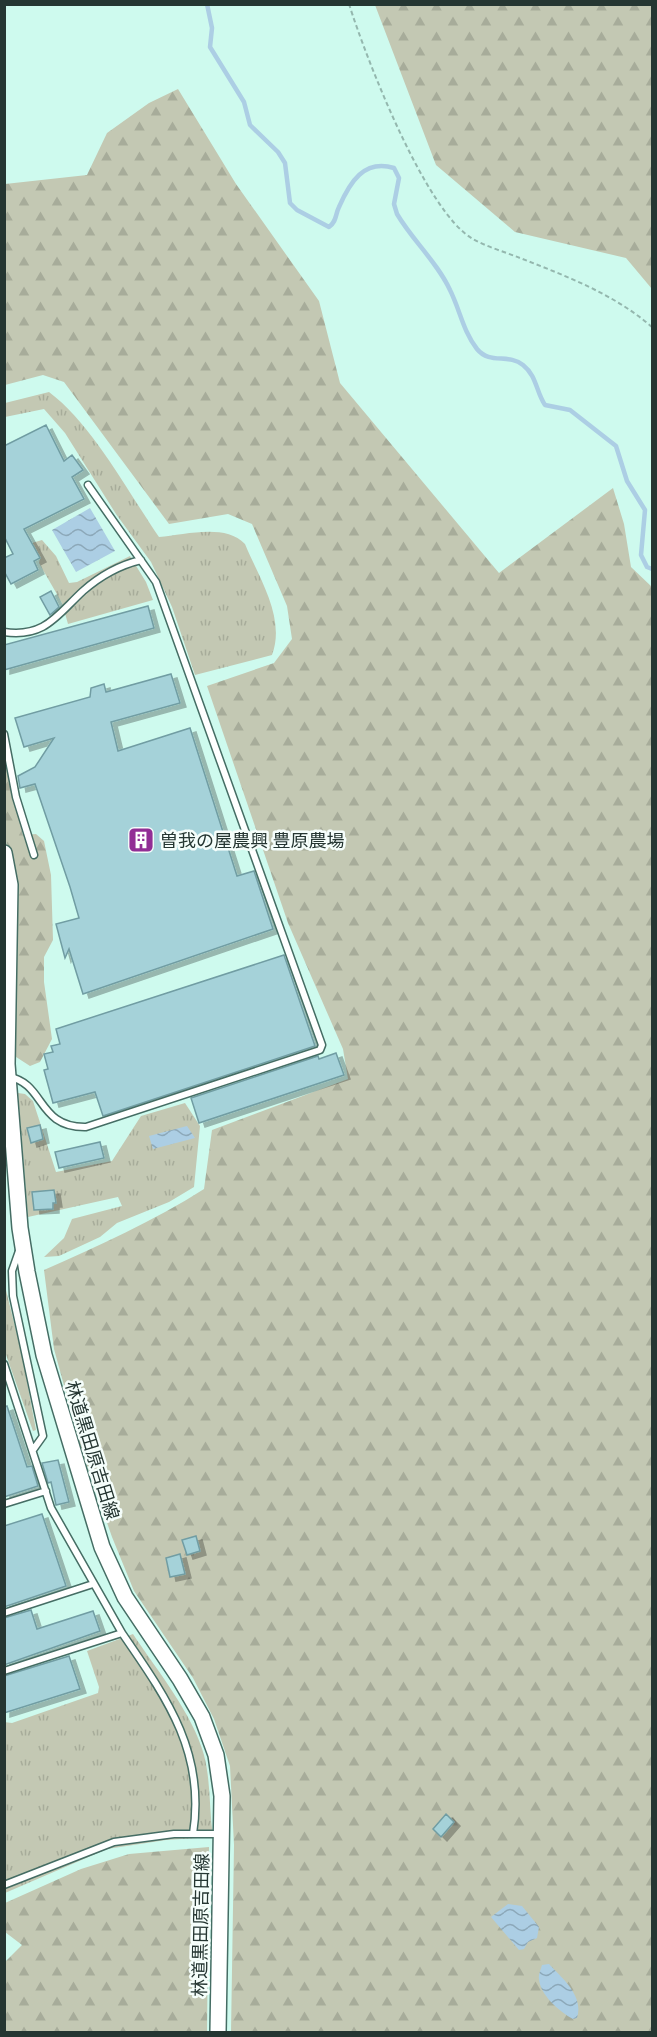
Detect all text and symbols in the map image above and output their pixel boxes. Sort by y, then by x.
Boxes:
building icon: 曽我の屋農興 豊原農場 [126,825,156,855]
place label: 曽我の屋農興 豊原農場 [160,829,345,851]
street label: 林道黒田原吉田線 [61,1378,125,1522]
street label: 林道黒田原吉田線 [188,1853,212,1997]

